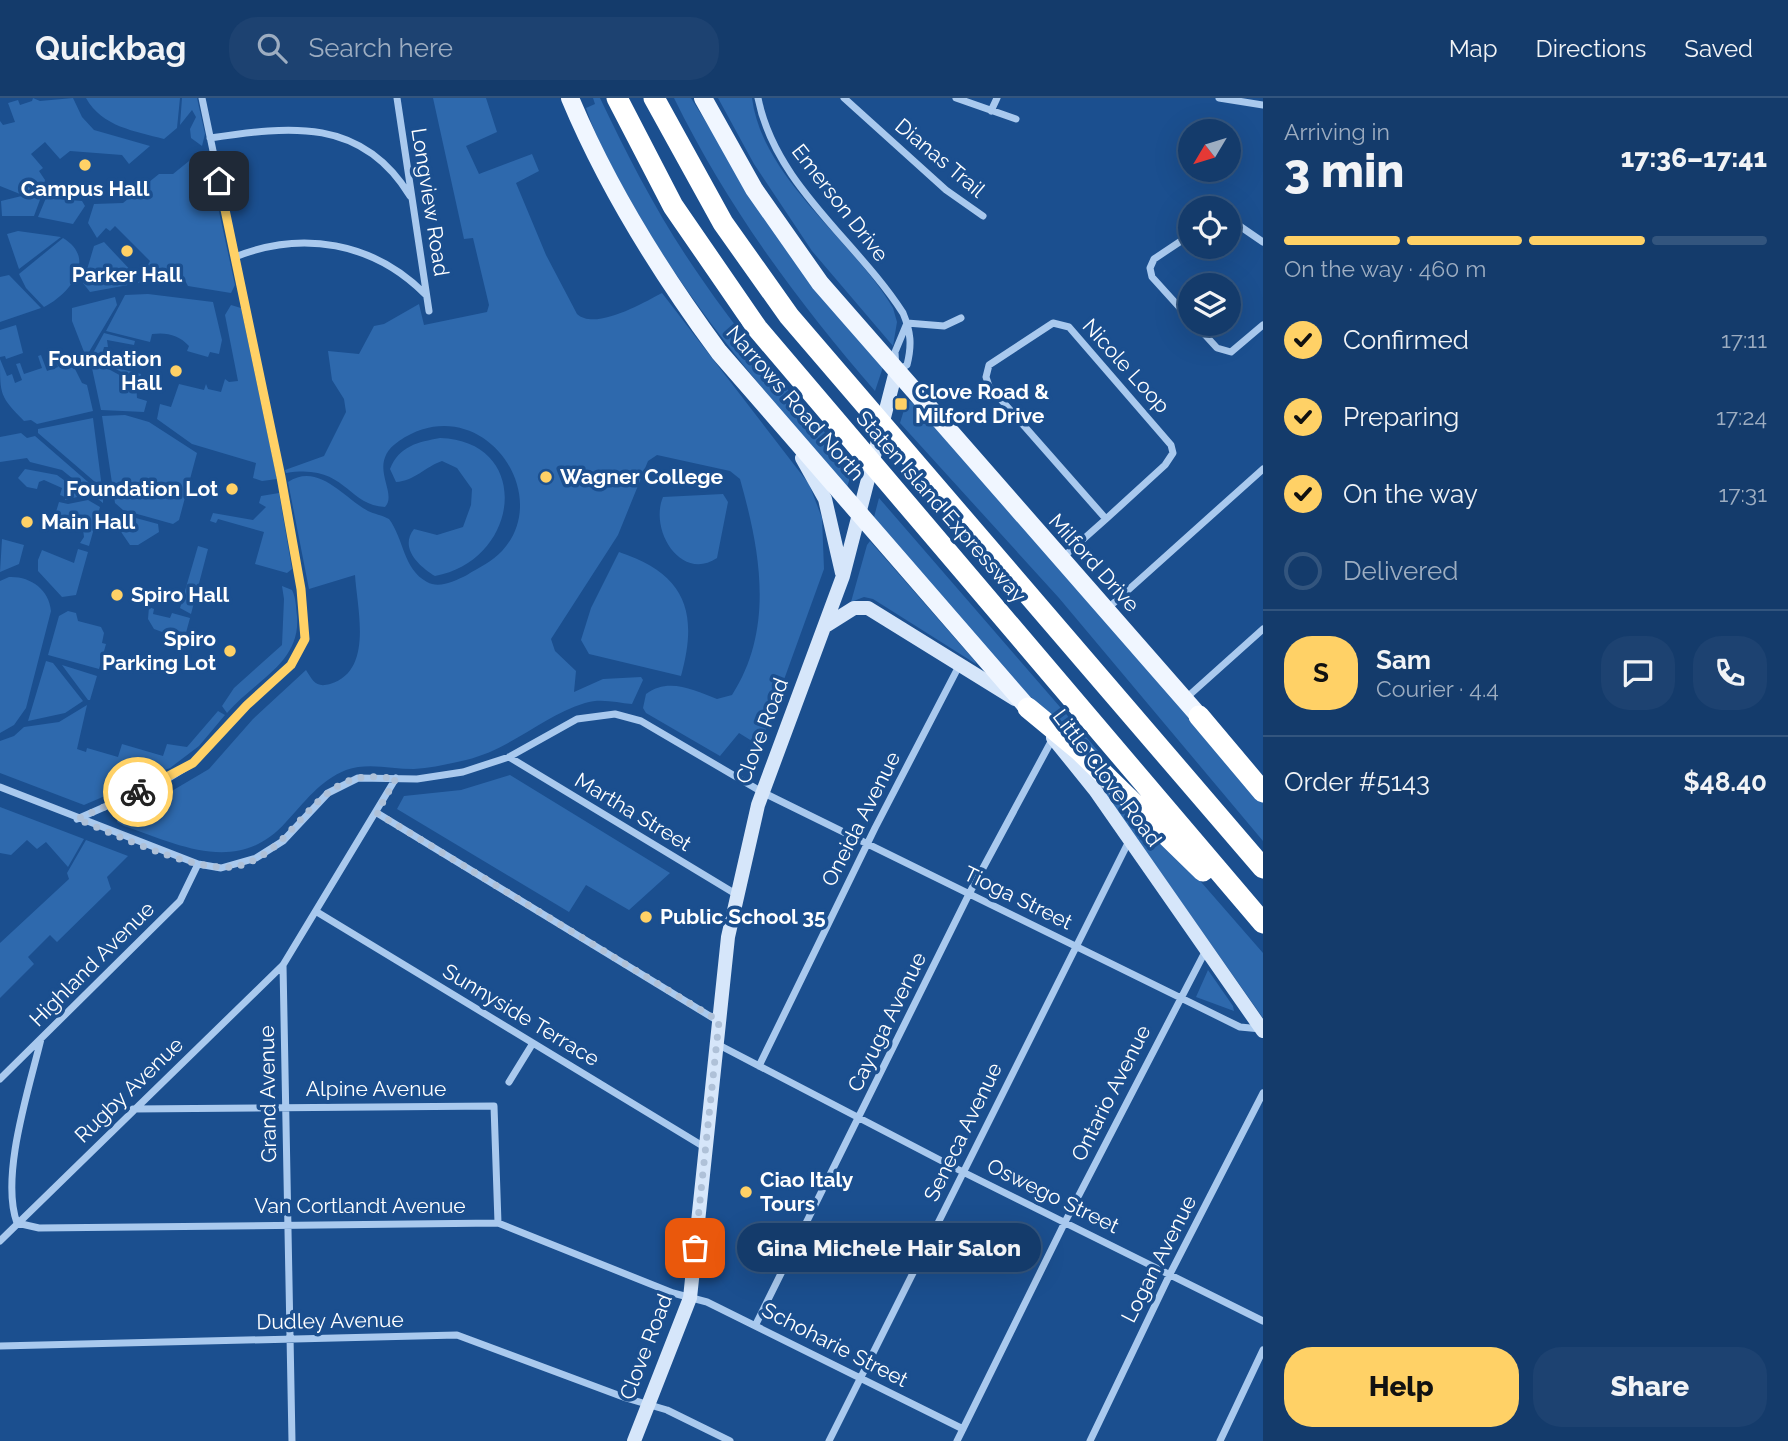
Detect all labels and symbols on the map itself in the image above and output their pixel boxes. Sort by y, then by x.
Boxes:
street label: Dianas Trail [890,113,991,203]
north arrow [1178,119,1241,182]
street label: Longview Road [406,126,455,278]
street label: Emerson Drive [787,139,894,266]
pin [189,151,249,211]
marker: Campus Hall [77,157,93,173]
place label: Campus Hall [21,176,150,201]
marker: Parker Hall [119,243,135,259]
place label: Parker Hall [72,262,183,287]
street label: Nicole Loop [1078,313,1175,418]
street label: Narrows Road North [721,320,870,485]
place label: Foundation Hall [48,346,162,395]
marker: Foundation Hall [168,363,184,379]
place label: Clove Road & Milford Drive [915,379,1049,428]
marker: Clove Road & Milford Drive [893,396,909,412]
street label: Staten Island Expressway [851,406,1031,608]
place label: Wagner College [560,464,724,489]
marker: Wagner College [538,469,554,485]
place label: Foundation Lot [66,476,218,501]
marker: Foundation Lot [224,481,240,497]
street label: Milford Drive [1044,508,1145,617]
place label: Main Hall [41,509,135,534]
marker: Main Hall [19,514,35,530]
place label: Spiro Hall [131,582,229,607]
marker: Spiro Hall [109,587,125,603]
place label: Spiro Parking Lot [102,626,216,675]
marker: Spiro Parking Lot [222,643,238,659]
street label: Clove Road [730,674,793,787]
street label: Little Clove Road [1048,704,1167,851]
street label: Oneida Avenue [816,747,905,890]
courier [103,757,173,827]
street label: Martha Street [570,767,696,856]
street label: Tioga Street [960,860,1077,935]
street label: Highland Avenue [24,896,159,1031]
place label: Public School 35 [660,904,826,929]
marker: Public School 35 [638,909,654,925]
street label: Cayuga Avenue [842,948,931,1096]
street label: Sunnyside Terrace [438,958,604,1071]
street label: Ontario Avenue [1066,1021,1156,1165]
street label: Grand Avenue [254,1025,281,1163]
street label: Rugby Avenue [69,1032,188,1148]
street label: Seneca Avenue [918,1058,1007,1205]
street label: Alpine Avenue [306,1076,446,1101]
street label: Oswego Street [983,1153,1123,1238]
place label: Ciao Italy Tours [760,1167,854,1216]
marker: Ciao Italy Tours [738,1184,754,1200]
street label: Logan Avenue [1116,1191,1201,1327]
street label: Van Cortlandt Avenue [254,1193,466,1218]
pin [665,1218,725,1278]
callout: Gina Michele Hair Salon [737,1224,1042,1272]
street label: Clove Road [614,1290,677,1403]
street label: Schoharie Street [758,1297,912,1392]
street label: Dudley Avenue [256,1307,404,1334]

